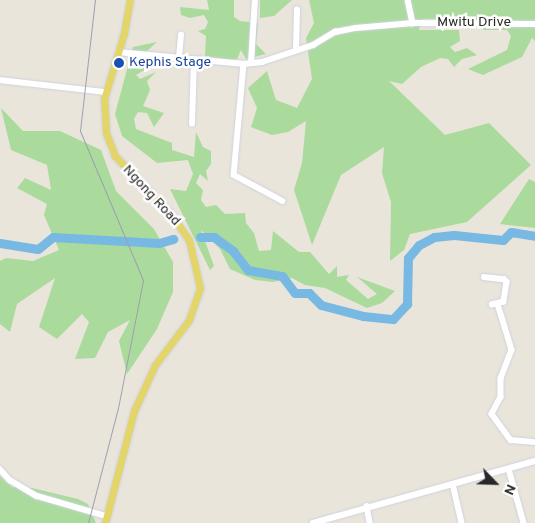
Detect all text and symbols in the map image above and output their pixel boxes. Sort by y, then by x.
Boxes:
street label: Mwitu Drive [437,15,511,31]
place label: Kephis Stage [129,55,211,71]
marker: Kephis Stage [113,57,125,69]
street label: Ngong Road [119,162,183,230]
north arrow [470,458,520,508]
text: N [499,481,519,497]

